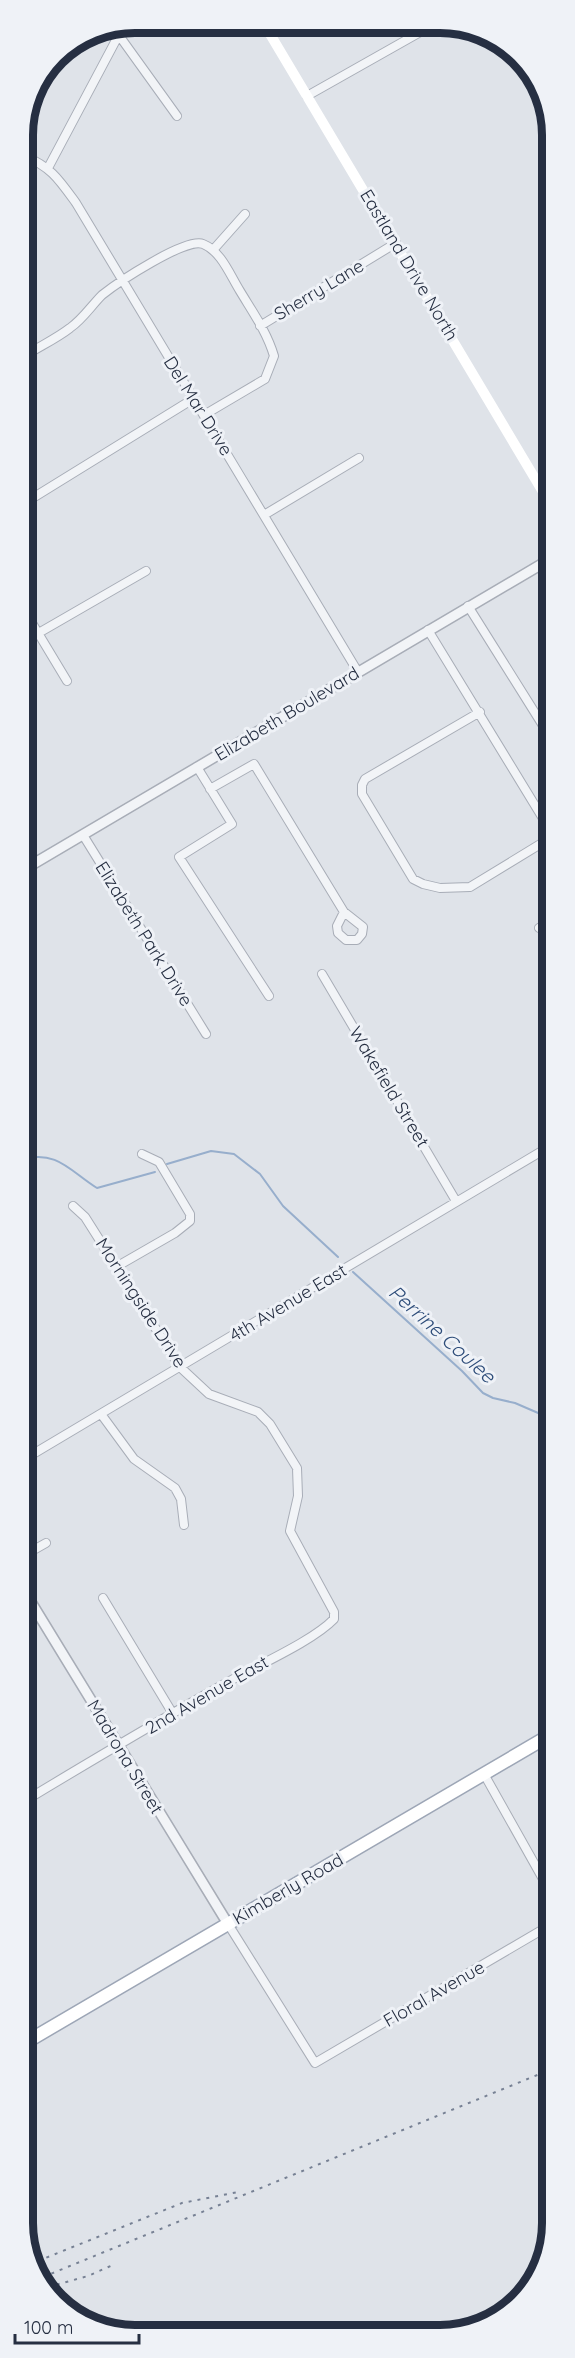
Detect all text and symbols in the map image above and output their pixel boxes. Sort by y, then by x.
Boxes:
street label: Eastland Drive North [355,185,464,345]
street label: Sherry Lane [270,254,368,325]
street label: Del Mar Drive [159,352,238,460]
street label: Elizabeth Boulevard [210,661,363,766]
street label: Elizabeth Park Drive [91,857,198,1010]
street label: Wakefield Street [344,1022,435,1151]
street label: Morningside Drive [91,1234,192,1372]
street label: 4th Avenue East [225,1258,351,1347]
water label: Perrine Coulee [384,1279,501,1388]
street label: 2nd Avenue East [141,1650,272,1739]
street label: Madrona Street [82,1695,169,1818]
street label: Kimberly Road [228,1848,347,1930]
street label: Floral Avenue [379,1955,489,2032]
scale bar [15,2307,140,2345]
text: 100 m [24,2316,73,2339]

